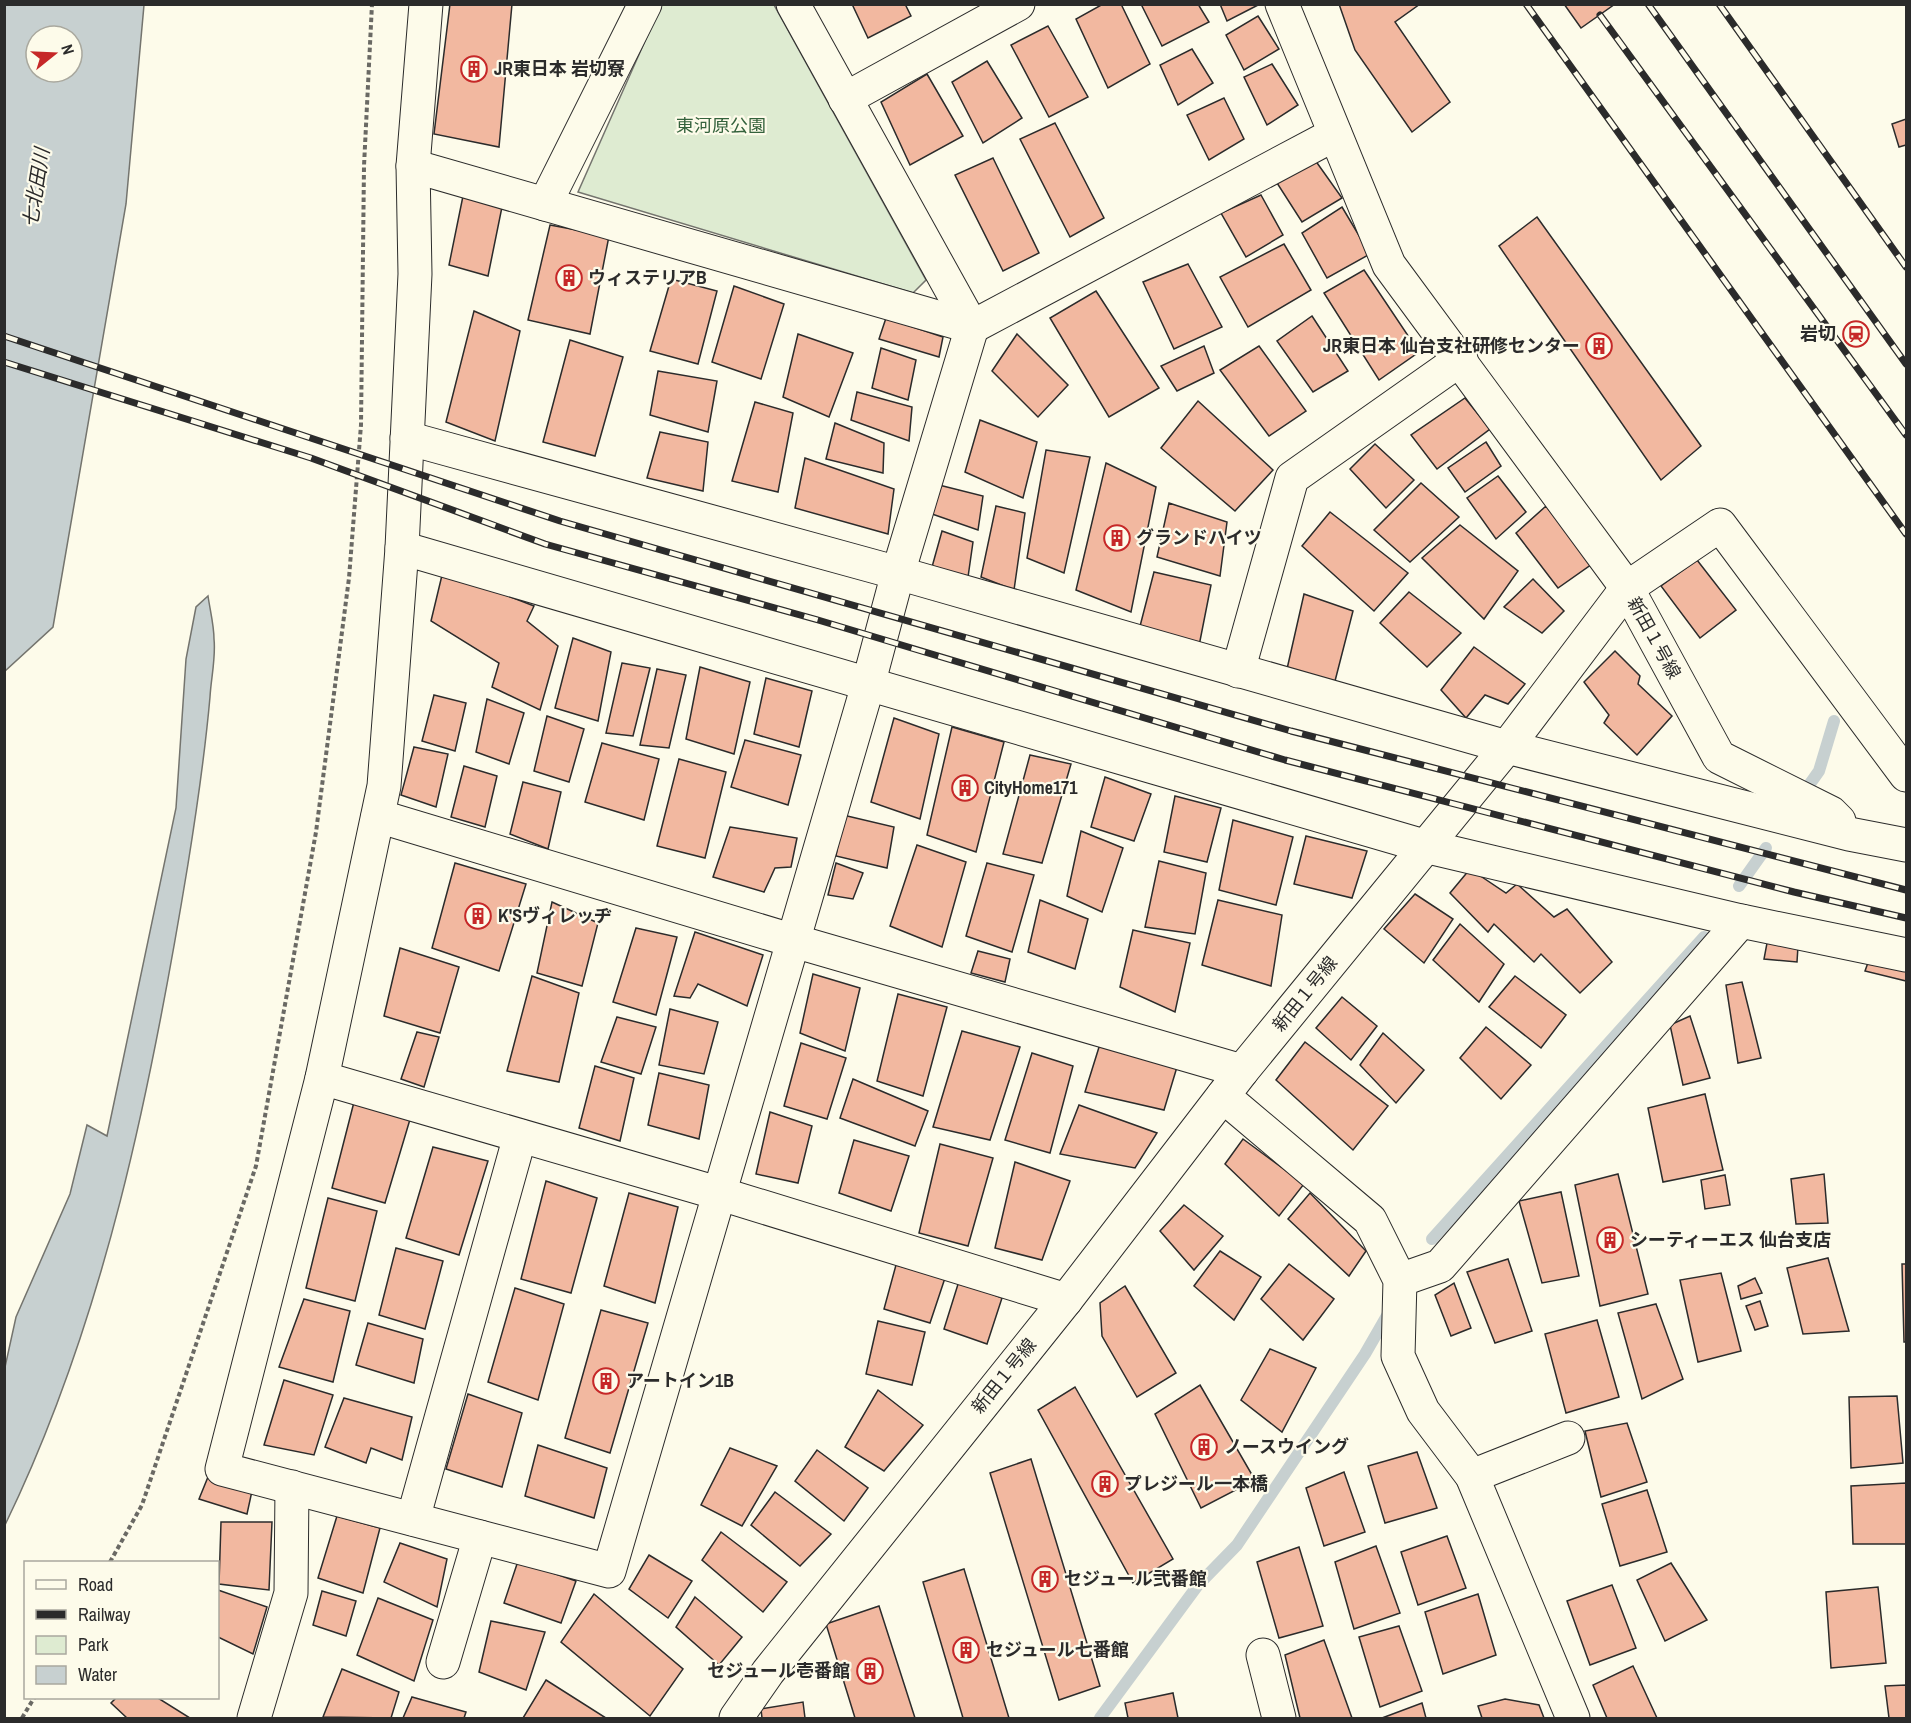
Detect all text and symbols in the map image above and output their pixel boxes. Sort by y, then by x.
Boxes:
north arrow [24,24,84,84]
text: N [56,41,80,57]
building icon: JR東日本 岩切寮 [459,54,489,84]
place label: JR東日本 岩切寮 [494,56,625,81]
park label: 東河原公園 [676,113,766,138]
water label: 七北田川 [16,144,55,230]
building icon: ウィステリアB [554,263,584,293]
place label: ウィステリアB [588,265,707,290]
station icon: 岩切 [1841,319,1871,349]
place label: 岩切 [1800,321,1836,346]
building icon: JR東日本 仙台支社研修センター [1584,331,1614,361]
place label: JR東日本 仙台支社研修センター [1323,333,1580,358]
building icon: グランドハイツ [1102,523,1132,553]
place label: グランドハイツ [1136,525,1262,550]
street label: 新田１号線 [1622,592,1687,683]
building icon: CityHome171 [950,773,980,803]
place label: CityHome171 [984,775,1078,800]
building icon: K'Sヴィレッヂ [463,901,493,931]
place label: K'Sヴィレッヂ [498,903,612,928]
street label: 新田１号線 [1267,951,1343,1037]
building icon: シーティーエス 仙台支店 [1595,1225,1625,1255]
place label: シーティーエス 仙台支店 [1630,1227,1831,1252]
street label: 新田１号線 [966,1333,1042,1419]
building icon: アートイン1B [591,1366,621,1396]
place label: アートイン1B [626,1368,734,1393]
building icon: ノースウイング [1189,1432,1219,1462]
place label: ノースウイング [1224,1434,1349,1459]
building icon: プレジール一本橋 [1090,1469,1120,1499]
place label: プレジール一本橋 [1124,1471,1268,1496]
legend [24,1561,219,1699]
building icon: セジュール弐番館 [1030,1564,1060,1594]
place label: セジュール弐番館 [1064,1566,1207,1591]
text: Road [78,1572,113,1597]
text: Railway [78,1602,131,1627]
text: Park [78,1632,109,1657]
building icon: セジュール七番館 [951,1635,981,1665]
place label: セジュール七番館 [986,1637,1129,1662]
building icon: セジュール壱番館 [855,1656,885,1686]
place label: セジュール壱番館 [707,1658,850,1683]
text: Water [78,1662,117,1687]

